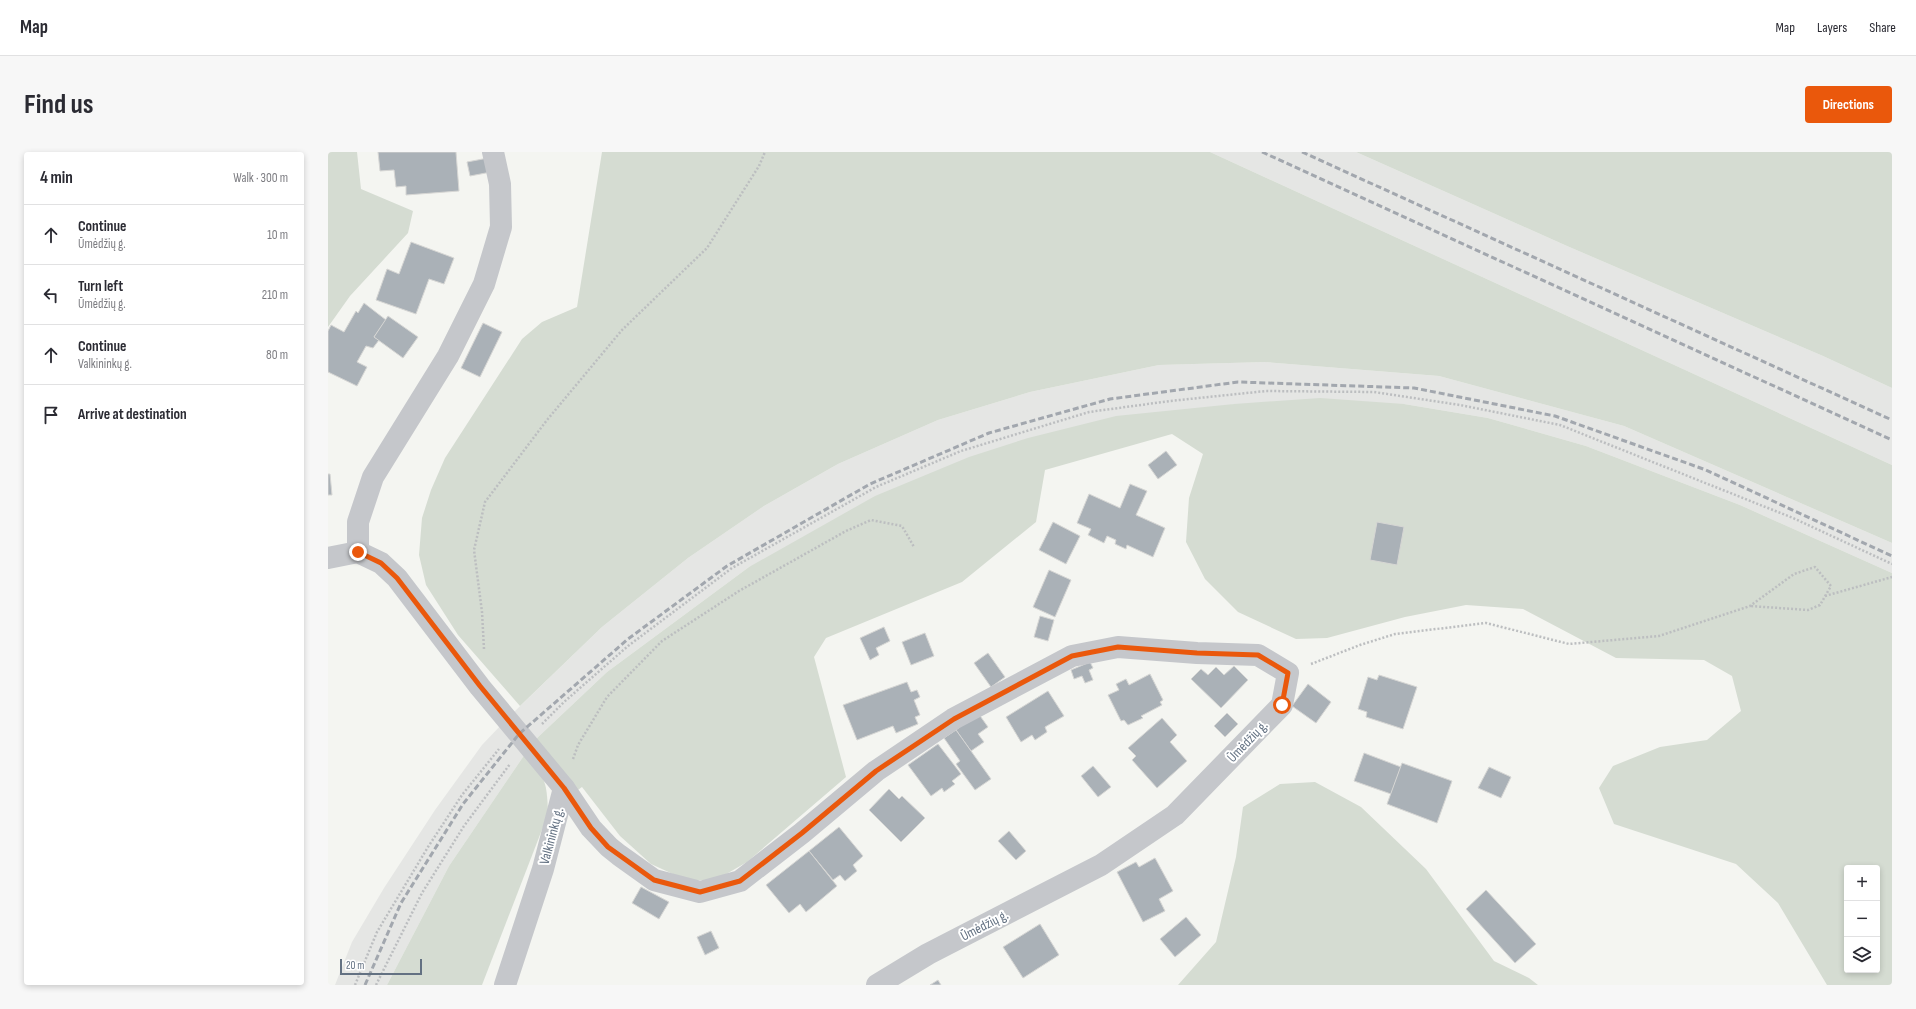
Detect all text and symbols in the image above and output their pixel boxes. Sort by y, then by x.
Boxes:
text: Map [20,16,48,39]
text: Map [1775,19,1795,36]
text: Layers [1817,19,1847,36]
text: Share [1869,19,1896,36]
button: Directions [1805,86,1892,123]
text: Find us [24,88,93,121]
text: 4 min [40,168,73,188]
text: Walk · 300 m [233,170,288,186]
text: Continue [78,217,127,236]
icon: ahead [40,224,62,246]
text: 10 m [267,227,288,243]
text: Ūmėdžių g. [78,236,126,252]
text: Turn left [78,277,123,296]
icon: left [40,284,62,306]
text: 210 m [262,287,288,303]
text: Ūmėdžių g. [78,296,126,312]
text: Continue [78,337,127,356]
icon: ahead [40,344,62,366]
text: 80 m [266,347,288,363]
text: Valkininkų g. [78,356,132,372]
icon: arrive [40,404,62,426]
text: Arrive at destination [78,405,187,424]
route end [349,543,367,561]
route start [1273,696,1291,714]
street label: Ūmėdžių g. [1223,717,1271,766]
street label: Valkininkų g. [536,806,567,866]
map controls [1844,865,1880,973]
button: + [1844,865,1880,901]
button: − [1844,901,1880,937]
street label: Ūmėdžių g. [958,906,1011,945]
button: layers [1844,937,1880,973]
scale bar [340,957,422,976]
text: 20 m [346,959,364,972]

